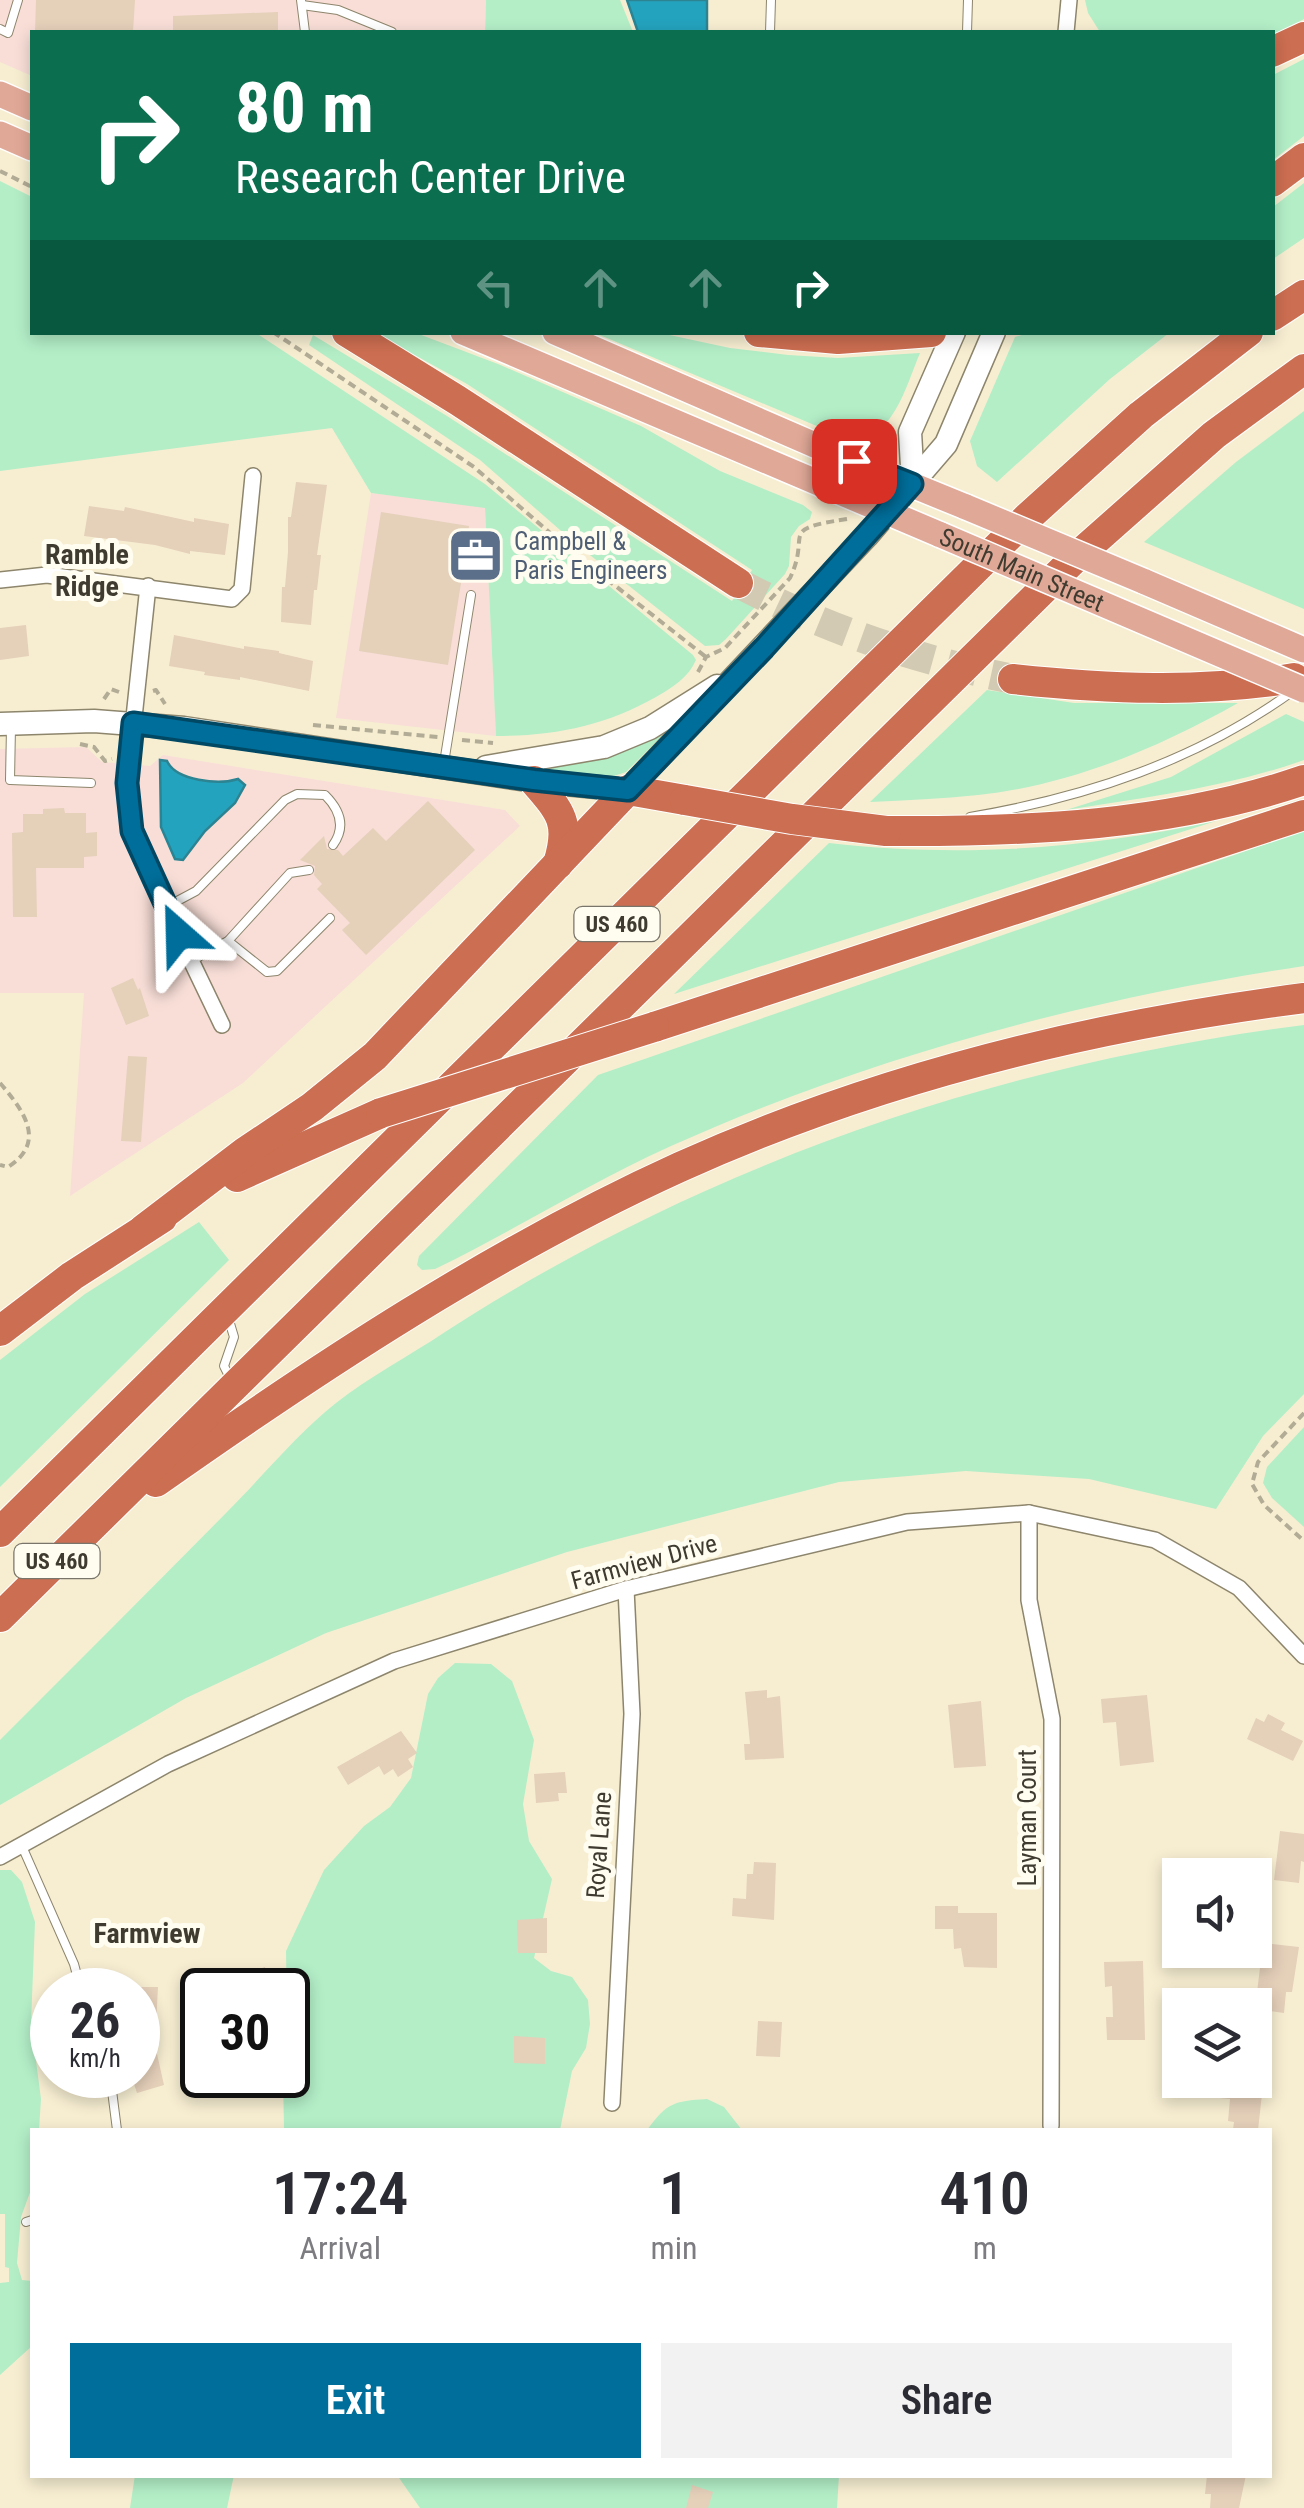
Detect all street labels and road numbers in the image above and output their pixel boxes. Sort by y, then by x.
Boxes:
street label: South Main Street [935,522,1109,617]
road number: US 460 [574,907,660,941]
street label: Farmview Drive [568,1529,720,1595]
road number: US 460 [15,1544,100,1578]
street label: Layman Court [1013,1749,1042,1887]
street label: Royal Lane [581,1791,617,1899]

